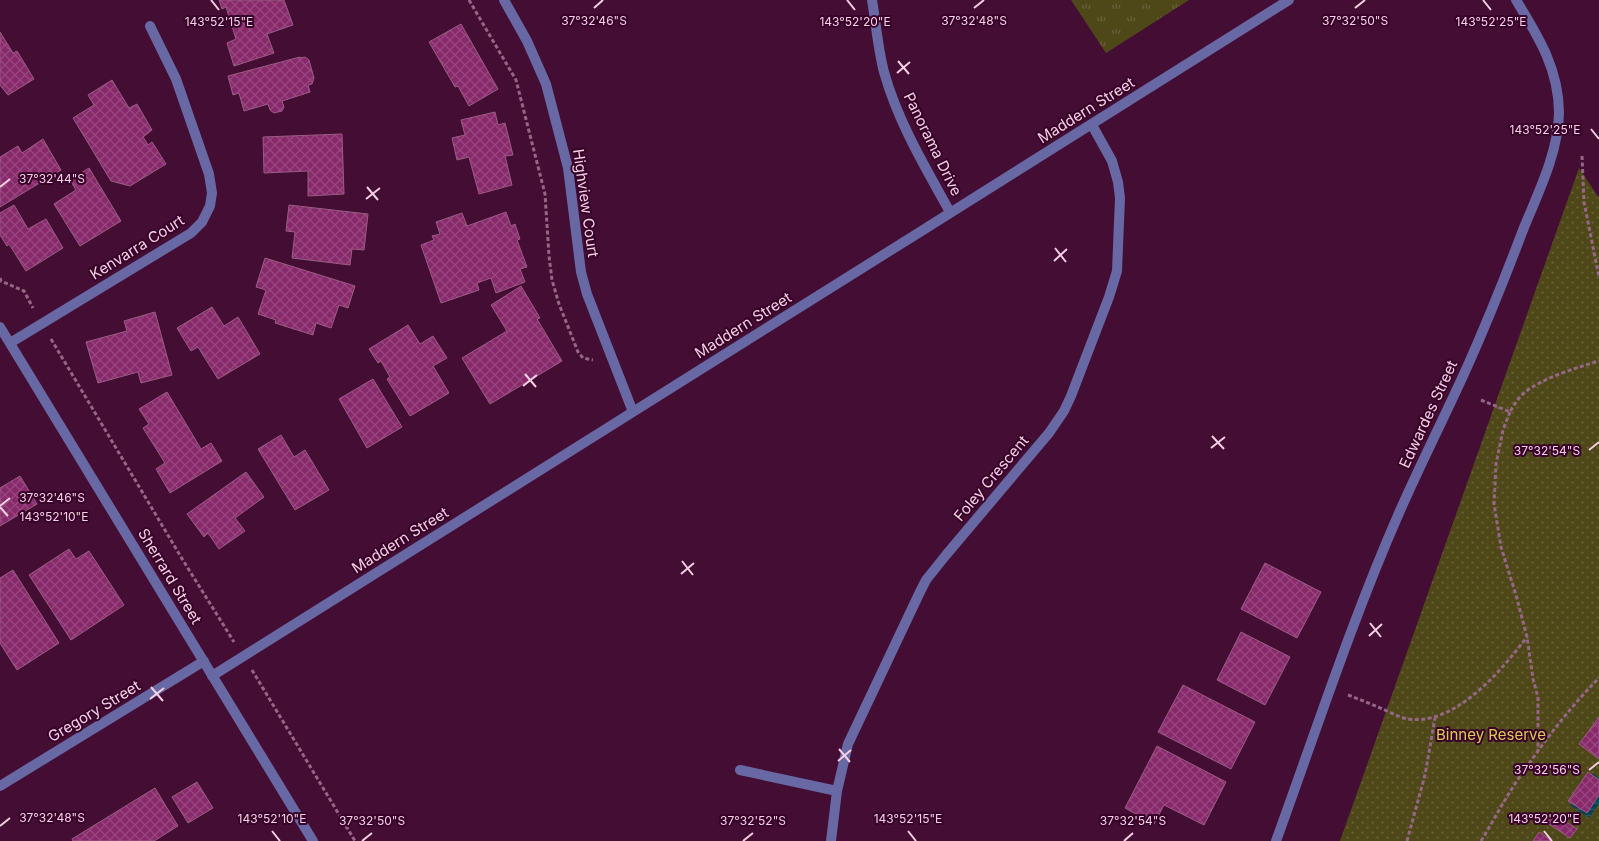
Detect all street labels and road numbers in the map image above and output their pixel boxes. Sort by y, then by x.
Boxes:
street label: Maddern Street [1034,73,1138,147]
street label: Panorama Drive [900,89,966,199]
street label: Highview Court [569,148,603,259]
street label: Kenvarra Court [86,210,188,284]
street label: Maddern Street [691,288,795,362]
street label: Edwardes Street [1395,357,1461,471]
street label: Foley Crescent [950,431,1032,525]
street label: Maddern Street [348,503,452,577]
street label: Sherrard Street [134,525,206,627]
street label: Gregory Street [44,676,144,746]

